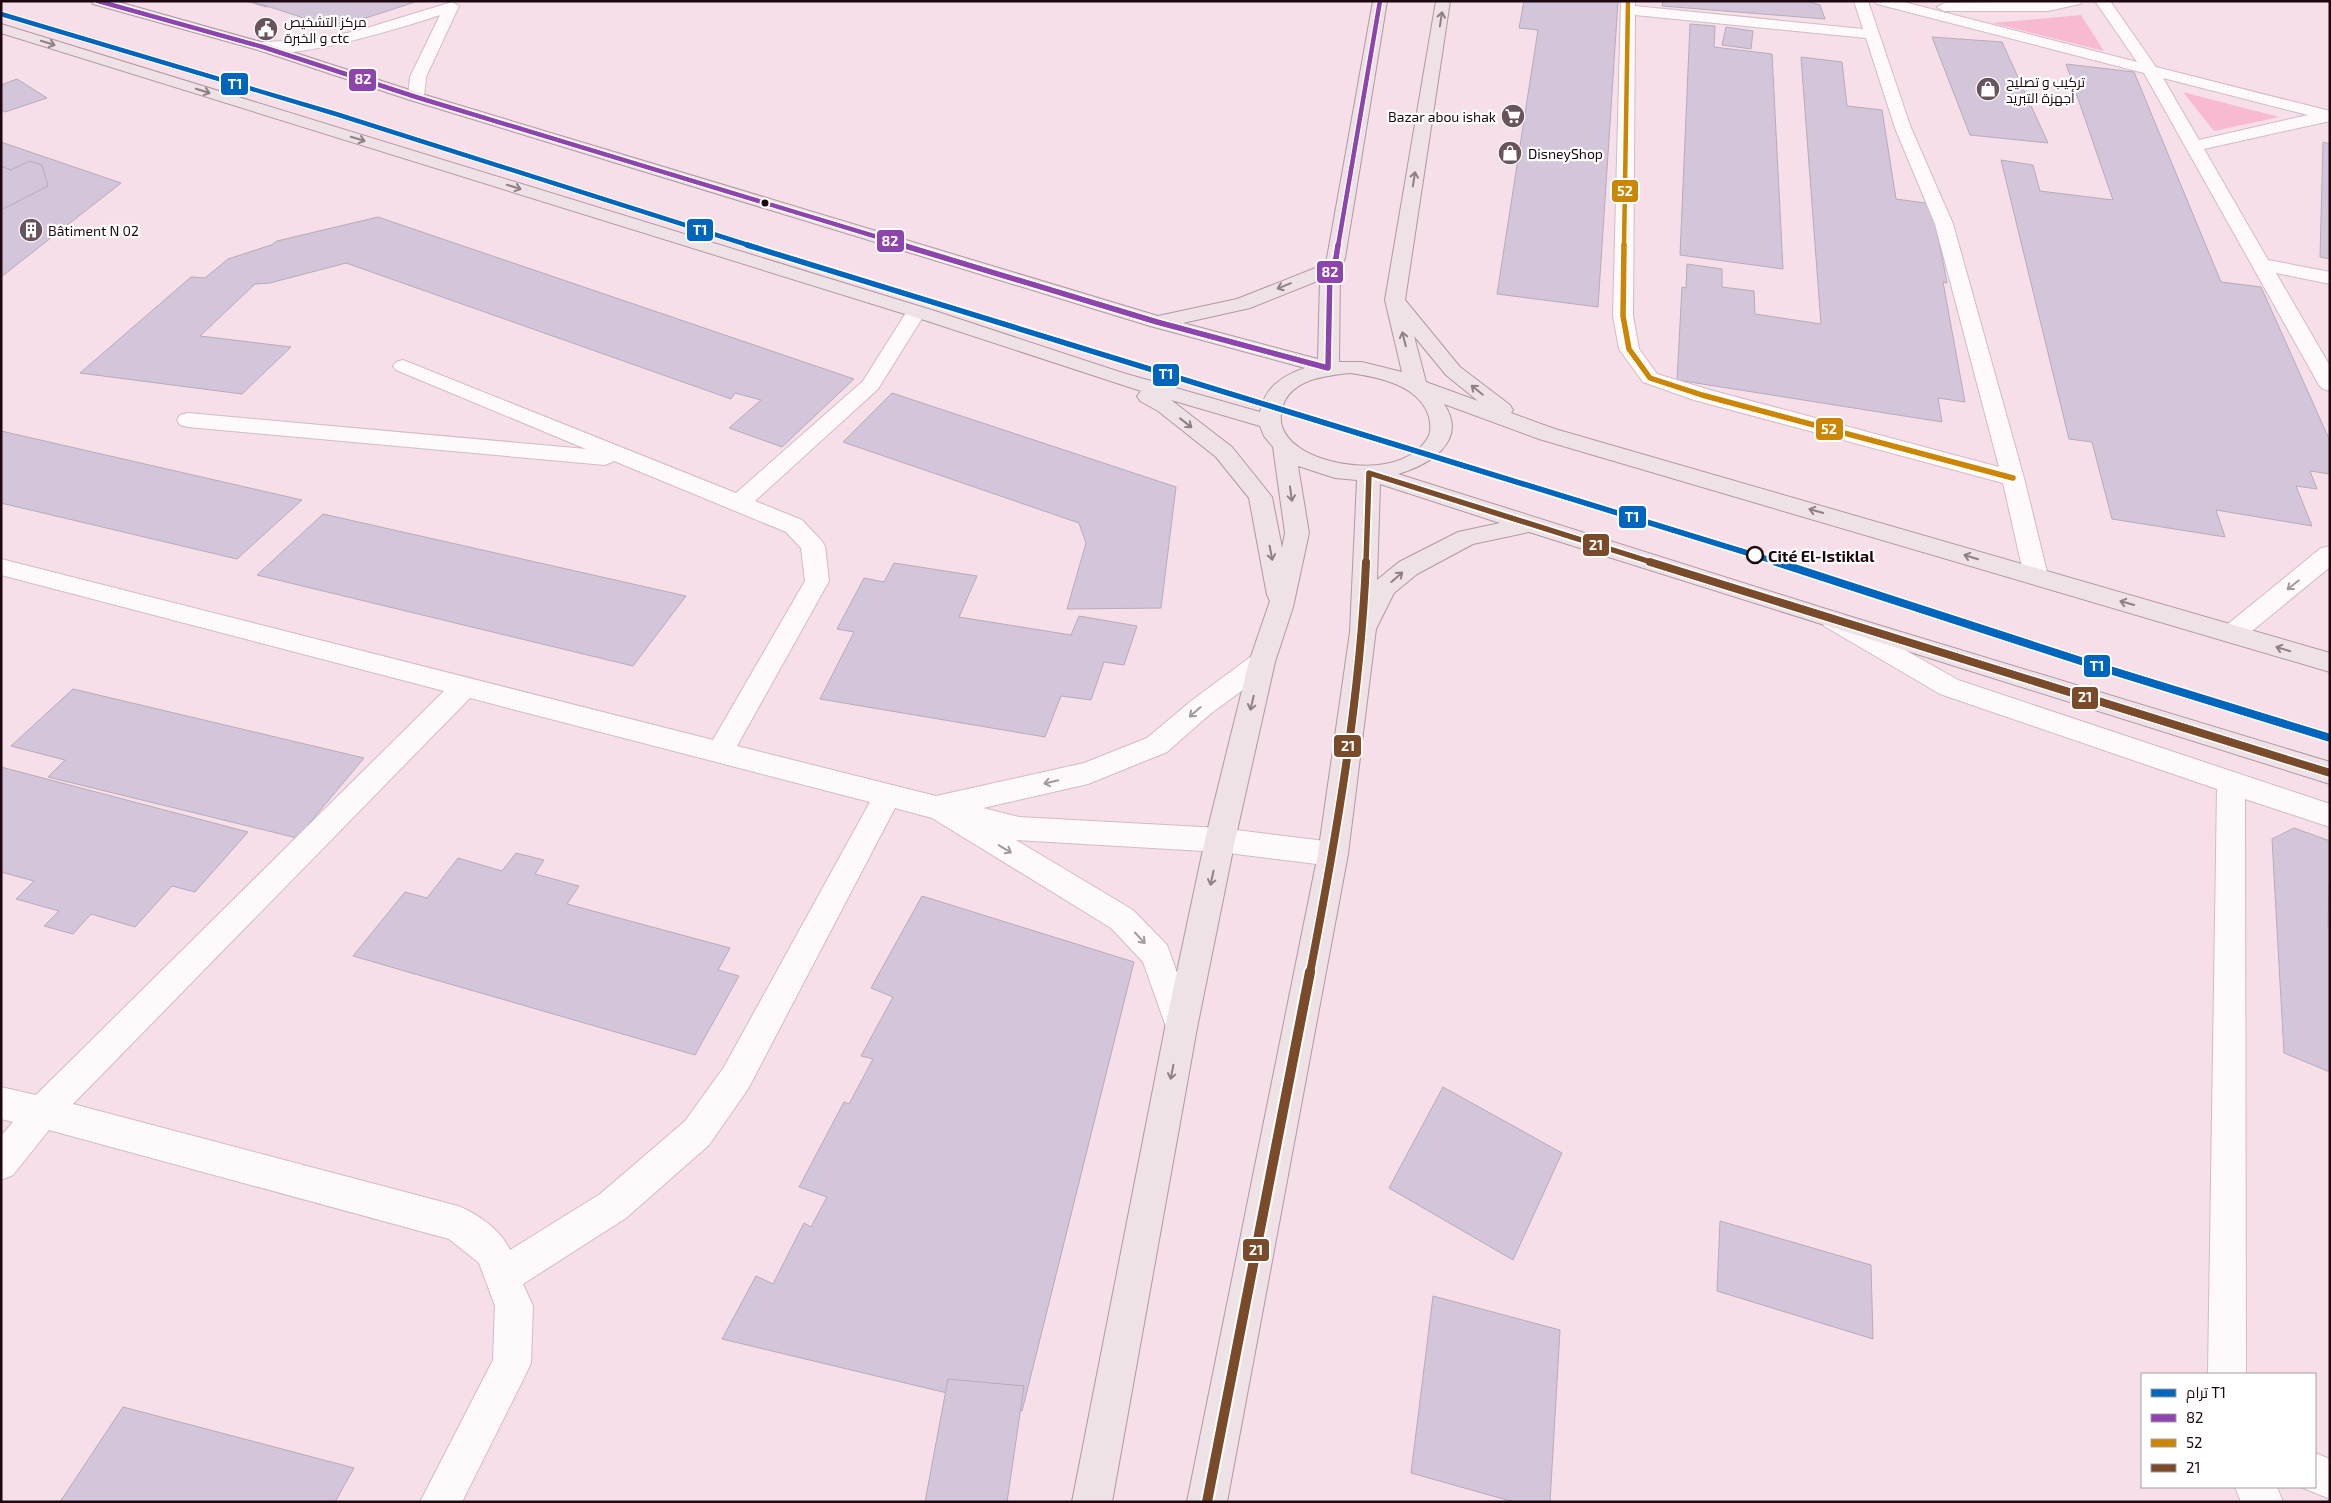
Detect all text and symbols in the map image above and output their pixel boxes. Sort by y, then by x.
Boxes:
one-way arrow [1436,11,1446,27]
place label: مركز التشخيص و الخبرة ctc [284,13,367,46]
public building icon: مركز التشخيص و الخبرة ctc [253,16,279,42]
one-way arrow [39,38,55,48]
line badge: 82 [348,68,377,92]
text: 82 [355,70,371,87]
line badge: T1 [220,72,249,96]
place label: تركيب و تصليح أجهزة التبريد [2006,73,2085,106]
text: T1 [228,75,242,92]
shop icon: تركيب و تصليح أجهزة التبريد [1975,76,2001,102]
one-way arrow [195,86,211,96]
supermarket icon: Bazar abou ishak [1500,103,1526,129]
place label: Bazar abou ishak [1388,108,1496,125]
one-way arrow [350,134,366,144]
shop icon: DisneyShop [1497,140,1523,166]
place label: DisneyShop [1528,145,1603,162]
one-way arrow [1410,172,1420,188]
line badge: 52 [1611,179,1639,203]
text: 52 [1617,182,1633,199]
one-way arrow [505,183,521,192]
unlabelled marker [760,198,770,208]
building icon: Bâtiment N 02 [18,217,44,243]
line badge: T1 [686,218,714,242]
text: T1 [693,221,707,238]
place label: Bâtiment N 02 [48,222,139,239]
line badge: 82 [876,229,905,253]
text: 82 [882,232,898,249]
line badge: 82 [1316,260,1344,284]
text: 82 [1322,263,1338,280]
one-way arrow [1277,282,1292,292]
one-way arrow [1399,331,1408,347]
line badge: T1 [1152,363,1180,387]
text: T1 [1159,365,1173,382]
one-way arrow [1470,385,1483,396]
one-way arrow [1180,417,1193,428]
line badge: 52 [1815,417,1844,441]
text: 52 [1821,420,1837,437]
one-way arrow [1286,486,1296,502]
line badge: T1 [1618,505,1647,529]
one-way arrow [1808,506,1824,516]
text: T1 [1625,508,1639,525]
line badge: 21 [1582,533,1610,557]
text: 21 [1589,536,1603,553]
one-way arrow [1266,545,1276,561]
marker: Cité El-Istiklal [1746,546,1764,564]
place label: Cité El-Istiklal [1768,546,1875,565]
one-way arrow [1964,552,1980,562]
one-way arrow [1391,571,1404,583]
one-way arrow [2286,580,2299,591]
one-way arrow [2120,598,2136,608]
one-way arrow [2275,644,2291,654]
line badge: T1 [2083,654,2111,678]
text: T1 [2090,657,2104,674]
line badge: 21 [2071,686,2099,710]
text: 21 [2078,688,2092,705]
one-way arrow [1247,694,1256,710]
one-way arrow [1188,706,1201,718]
line badge: 21 [1333,734,1362,758]
text: 21 [1341,737,1355,754]
one-way arrow [1044,778,1060,787]
one-way arrow [998,844,1012,854]
one-way arrow [1207,870,1216,886]
one-way arrow [1134,932,1146,944]
one-way arrow [1167,1063,1177,1079]
line badge: 21 [1242,1238,1270,1262]
text: 21 [1249,1241,1263,1258]
legend [2141,1373,2316,1488]
text: ترام T1 [2186,1383,2226,1403]
text: 82 [2186,1408,2204,1426]
text: 52 [2186,1433,2202,1451]
text: 21 [2186,1458,2200,1476]

